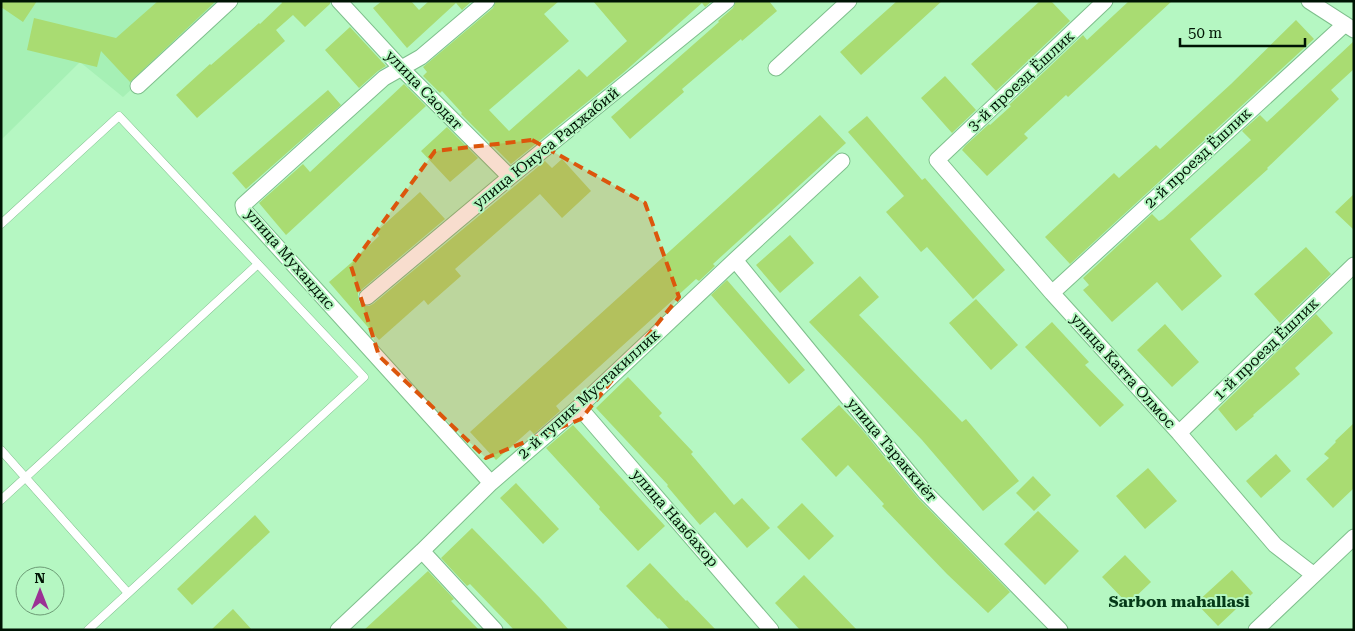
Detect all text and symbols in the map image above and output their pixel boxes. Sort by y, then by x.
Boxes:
scale bar [1180,15,1305,47]
text: 50 m [1188,24,1223,42]
street label: 3-й проезд Ёшлик [964,27,1078,135]
street label: улица Саодат [382,47,466,133]
street label: улица Юнуса Раджабий [470,84,622,212]
street label: 2-й проезд Ёшлик [1141,104,1255,212]
street label: улица Мухандис [241,205,339,313]
street label: 1-й проезд Ёшлик [1210,294,1323,404]
street label: улица Катта Олмос [1067,310,1179,432]
street label: 2-й тупик Мустакиллик [514,325,664,463]
street label: улица Тараккиёт [843,394,941,506]
street label: улица Навбахор [628,465,722,571]
north arrow [15,566,65,616]
text: N [35,570,46,586]
district label: Sarbon mahallasi [1108,592,1250,611]

